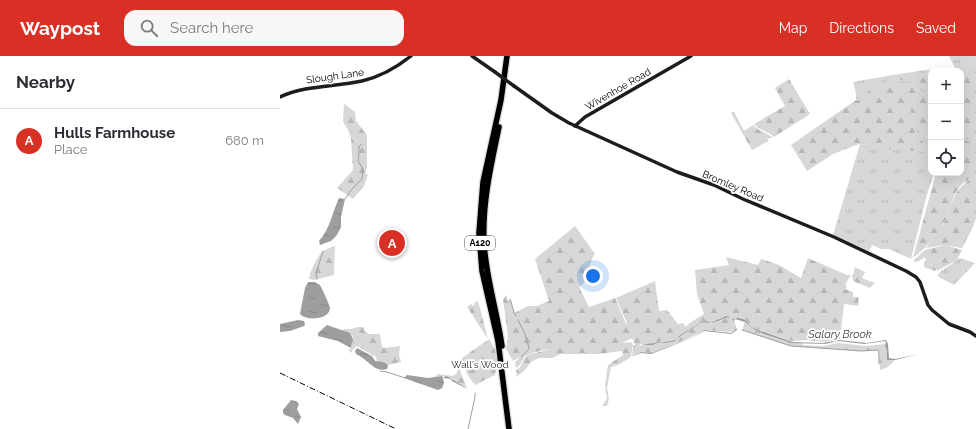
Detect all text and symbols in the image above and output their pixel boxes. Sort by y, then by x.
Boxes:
search box [124,10,404,46]
text: Waypost [20,17,100,39]
icon: search [138,17,160,39]
text: Search here [170,19,253,37]
text: Map [779,20,807,36]
text: Directions [829,20,894,36]
text: Saved [916,20,956,36]
street label: Slough Lane [305,66,365,85]
street label: Wivenhoe Road [583,66,653,112]
map controls [928,68,964,176]
button: + [928,68,964,104]
text: Nearby [16,72,75,92]
button: − [928,104,964,140]
text: Hulls Farmhouse [54,124,175,142]
text: A [25,133,33,148]
text: 680 m [225,133,264,148]
button: locate [928,140,964,176]
text: Place [54,142,87,157]
street label: Bromley Road [701,168,765,204]
pin: A [379,228,405,258]
road number: A120 [465,236,495,250]
your location [583,266,603,286]
water label: Salary Brook [807,328,872,341]
park label: Wall's Wood [451,359,509,370]

